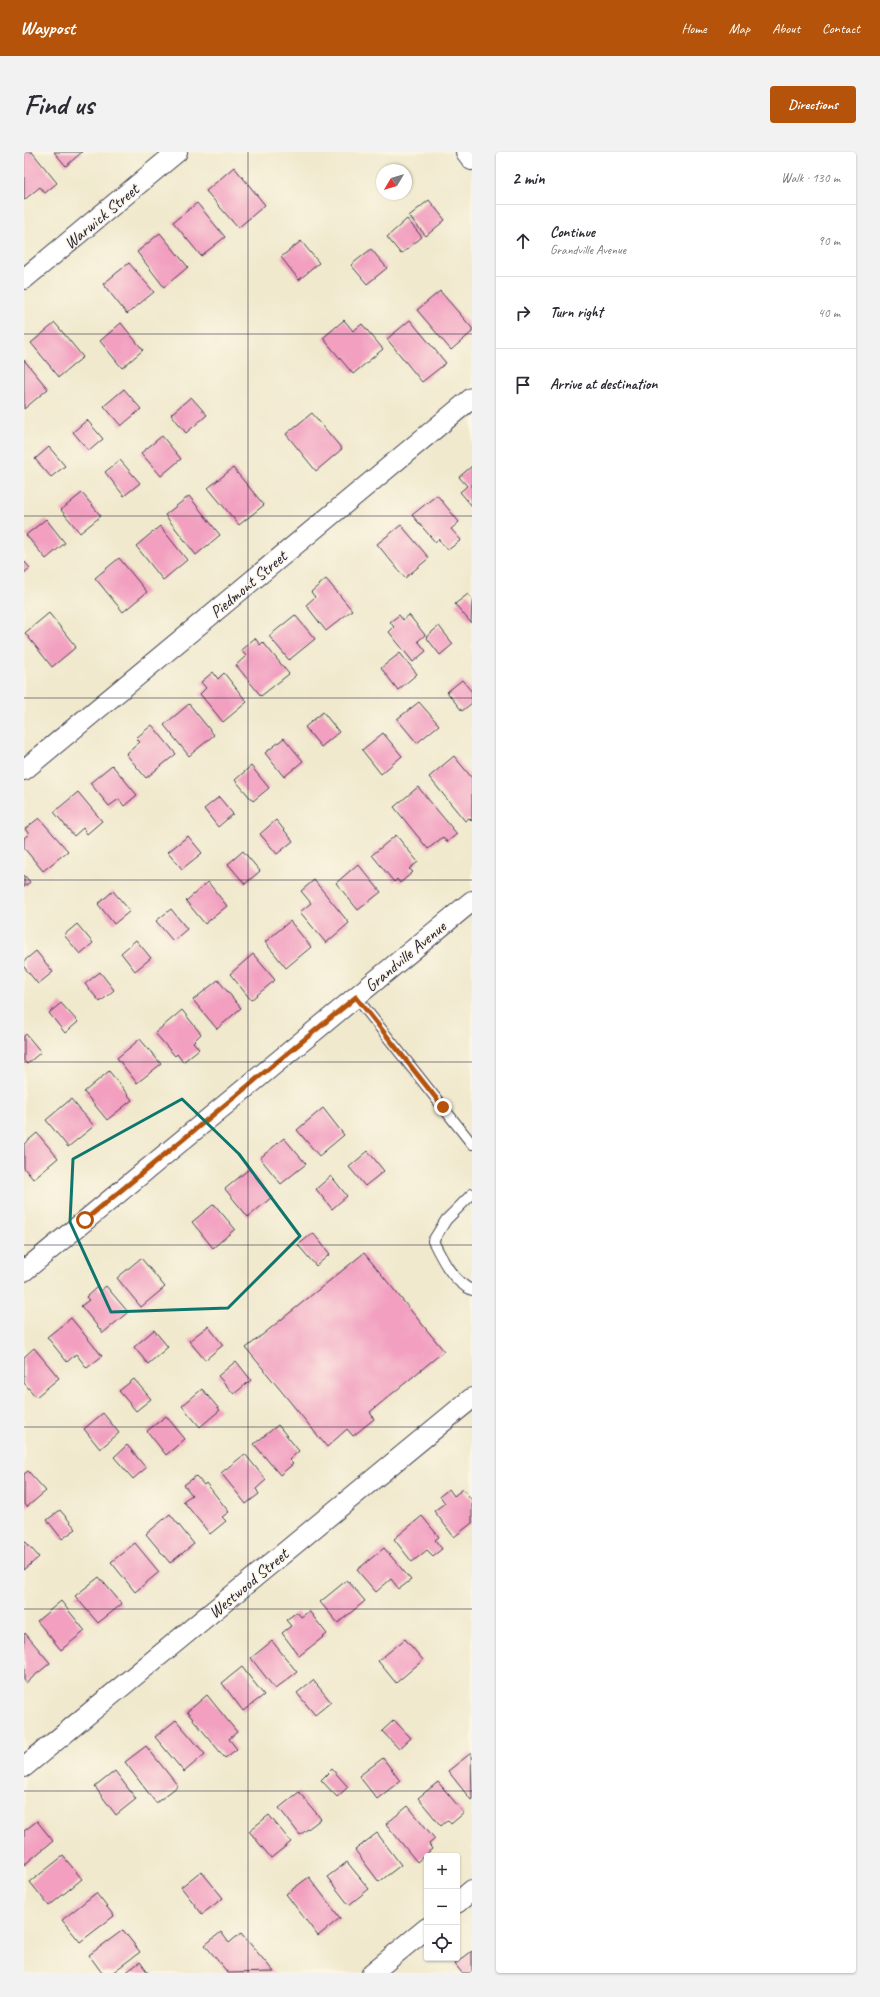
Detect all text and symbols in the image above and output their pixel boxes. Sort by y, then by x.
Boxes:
text: Waypost [20,16,75,40]
text: Home [681,20,707,37]
text: Map [729,20,750,37]
text: About [772,20,800,37]
text: Contact [822,20,860,37]
button: Directions [770,86,856,123]
text: Find us [24,87,94,122]
north arrow [376,164,412,200]
text: 2 min [512,168,545,189]
text: Walk · 130 m [781,170,840,186]
street label: Warwick Street [60,178,145,254]
text: Continue [550,223,595,242]
icon: ahead [512,230,534,252]
text: 90 m [818,233,840,249]
text: Grandville Avenue [550,242,626,258]
icon: right [512,302,534,324]
text: Turn right [550,303,603,322]
text: 40 m [818,305,840,321]
icon: arrive [512,374,534,396]
text: Arrive at destination [550,375,657,394]
street label: Piedmont Street [206,545,293,623]
street label: Grandville Avenue [361,915,451,996]
route end [434,1098,452,1116]
route start [76,1211,94,1229]
street label: Westwood Street [204,1542,294,1623]
map controls [424,1853,460,1961]
button: + [424,1853,460,1889]
button: − [424,1889,460,1925]
button: locate [424,1925,460,1961]

